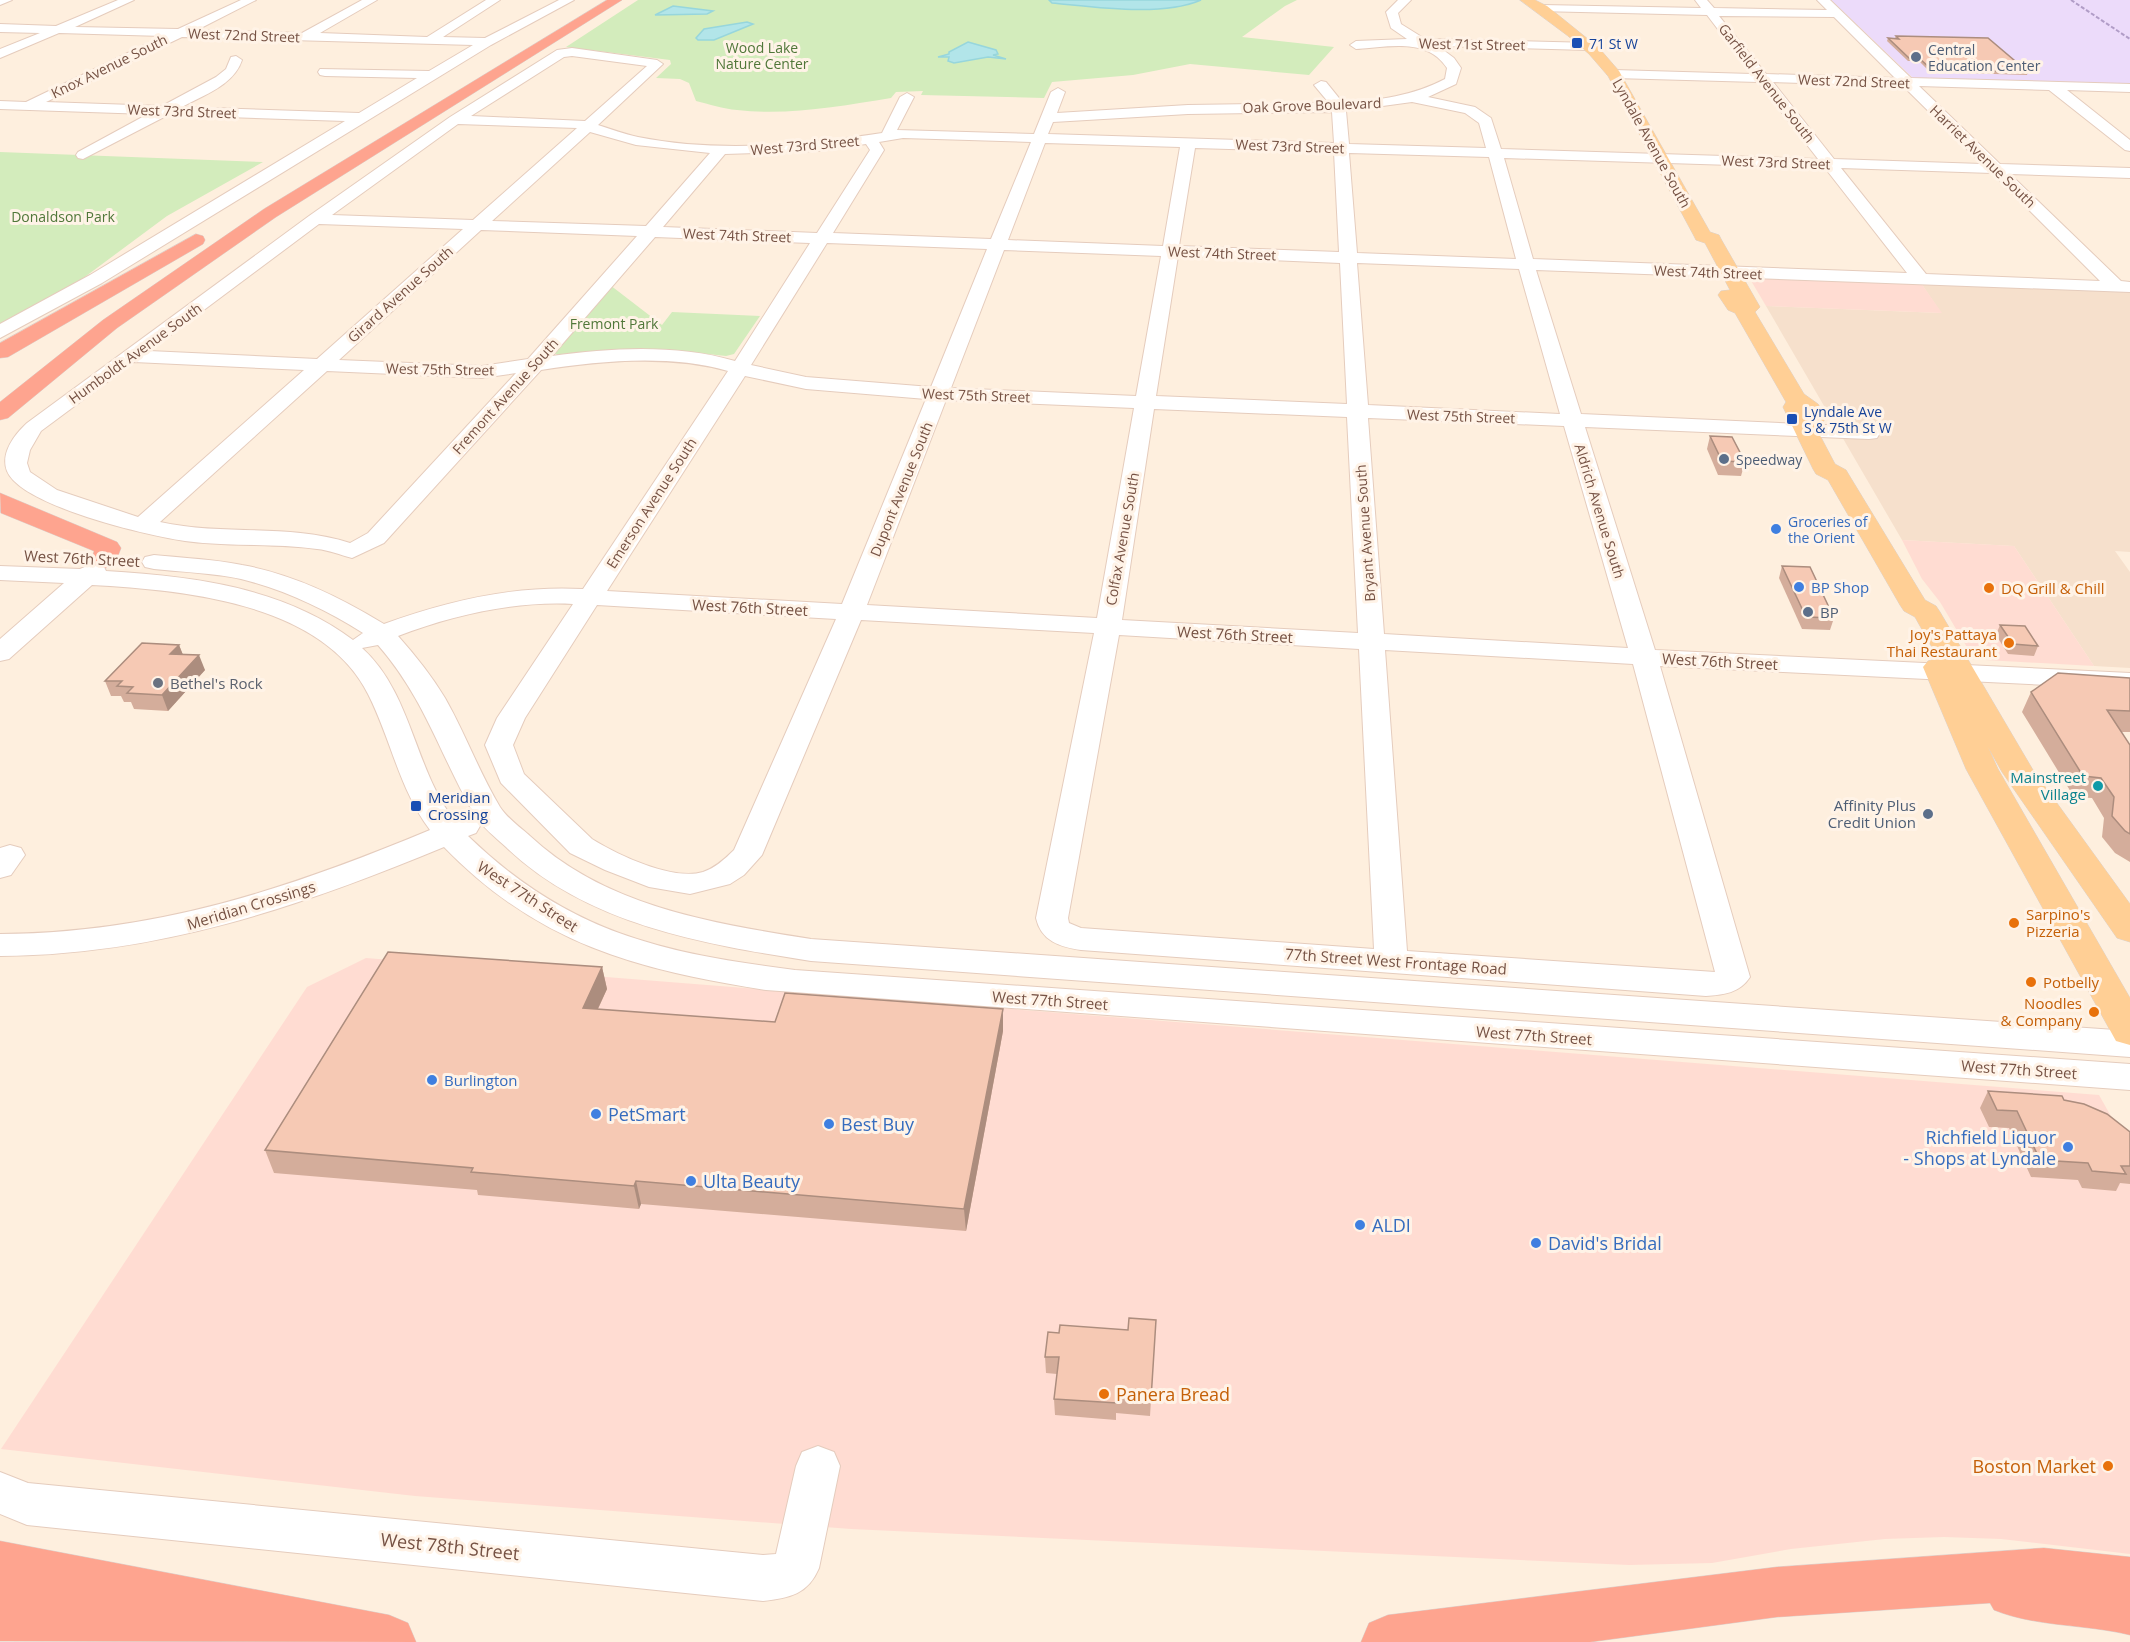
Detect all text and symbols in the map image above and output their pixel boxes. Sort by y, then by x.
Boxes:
street label: Garfield Avenue South [1715,20,1819,146]
street label: West 72nd Street [188,24,300,46]
street label: Knox Avenue South [48,30,170,102]
street label: West 71st Street [1419,34,1525,54]
place label: 71 St W [1589,34,1638,53]
marker: 71 St W [1570,36,1584,50]
park label: Wood Lake Nature Center [716,38,809,73]
place label: Central Education Center [1928,40,2041,75]
marker: Central Education Center [1909,50,1923,64]
street label: West 72nd Street [1798,70,1910,92]
street label: Lyndale Avenue South [1609,75,1695,211]
street label: Oak Grove Boulevard [1242,93,1382,117]
street label: West 73rd Street [127,100,237,122]
street label: Harriet Avenue South [1926,100,2040,212]
street label: West 73rd Street [750,131,860,159]
street label: West 73rd Street [1235,135,1345,157]
street label: West 73rd Street [1721,151,1831,173]
park label: Donaldson Park [11,207,115,226]
street label: West 74th Street [682,224,792,246]
street label: Girard Avenue South [343,242,457,346]
street label: West 74th Street [1167,242,1277,264]
street label: West 74th Street [1653,261,1763,283]
street label: Humboldt Avenue South [65,298,205,408]
park label: Fremont Park [570,314,659,333]
street label: Fremont Avenue South [448,334,562,458]
street label: West 75th Street [386,359,494,379]
street label: West 75th Street [921,384,1031,406]
place label: Lyndale Ave S & 75th St W [1804,402,1892,437]
street label: West 75th Street [1406,405,1516,427]
marker: Lyndale Ave S & 75th St W [1785,412,1799,426]
street label: Dupont Avenue South [865,419,937,559]
street label: Emerson Avenue South [602,434,700,572]
street label: Aldrich Avenue South [1570,441,1630,581]
place label: Speedway [1736,450,1803,469]
marker: Speedway [1717,452,1731,466]
street label: Bryant Avenue South [1351,464,1379,602]
street label: Colfax Avenue South [1101,471,1143,607]
place label: Groceries of the Orient [1788,512,1869,547]
marker: Groceries of the Orient [1769,522,1783,536]
street label: West 76th Street [23,545,141,571]
place label: BP Shop [1811,577,1869,597]
place label: DQ Grill & Chill [2001,578,2105,598]
marker: BP Shop [1792,580,1806,594]
marker: DQ Grill & Chill [1982,581,1996,595]
street label: West 76th Street [691,594,809,620]
place label: BP [1820,602,1839,622]
marker: BP [1801,605,1815,619]
street label: West 76th Street [1176,621,1294,647]
place label: Joy's Pattaya Thai Restaurant [1887,624,1997,661]
marker: Joy's Pattaya Thai Restaurant [2002,636,2016,650]
street label: West 76th Street [1661,648,1779,674]
place label: Bethel's Rock [170,673,263,693]
marker: Bethel's Rock [151,676,165,690]
place label: Mainstreet Village [2010,767,2086,804]
marker: Mainstreet Village [2091,779,2105,793]
place label: Meridian Crossing [428,787,490,824]
place label: Affinity Plus Credit Union [1828,795,1916,832]
marker: Meridian Crossing [409,799,423,813]
marker: Affinity Plus Credit Union [1921,807,1935,821]
street label: West 77th Street [474,856,582,936]
street label: Meridian Crossings [184,876,318,934]
place label: Sarpino's Pizzeria [2026,904,2090,941]
marker: Sarpino's Pizzeria [2007,916,2021,930]
street label: 77th Street West Frontage Road [1285,943,1507,979]
place label: Potbelly [2043,972,2100,992]
marker: Potbelly [2024,975,2038,989]
street label: West 77th Street [991,986,1109,1014]
place label: Noodles & Company [2001,993,2082,1030]
marker: Noodles & Company [2087,1005,2101,1019]
street label: West 77th Street [1475,1021,1593,1049]
street label: West 77th Street [1960,1055,2078,1083]
place label: Burlington [444,1070,518,1090]
marker: Burlington [425,1073,439,1087]
place label: PetSmart [608,1102,686,1126]
marker: PetSmart [589,1107,603,1121]
place label: Best Buy [841,1112,915,1136]
marker: Best Buy [822,1117,836,1131]
place label: Richfield Liquor - Shops at Lyndale [1903,1125,2057,1170]
marker: Richfield Liquor - Shops at Lyndale [2061,1140,2075,1154]
place label: Ulta Beauty [703,1169,801,1193]
marker: Ulta Beauty [684,1174,698,1188]
place label: ALDI [1372,1213,1411,1237]
marker: ALDI [1353,1218,1367,1232]
place label: David's Bridal [1548,1231,1662,1255]
marker: David's Bridal [1529,1236,1543,1250]
place label: Panera Bread [1116,1382,1230,1406]
marker: Panera Bread [1097,1387,1111,1401]
place label: Boston Market [1972,1454,2096,1478]
marker: Boston Market [2101,1459,2115,1473]
street label: West 78th Street [379,1527,521,1565]

